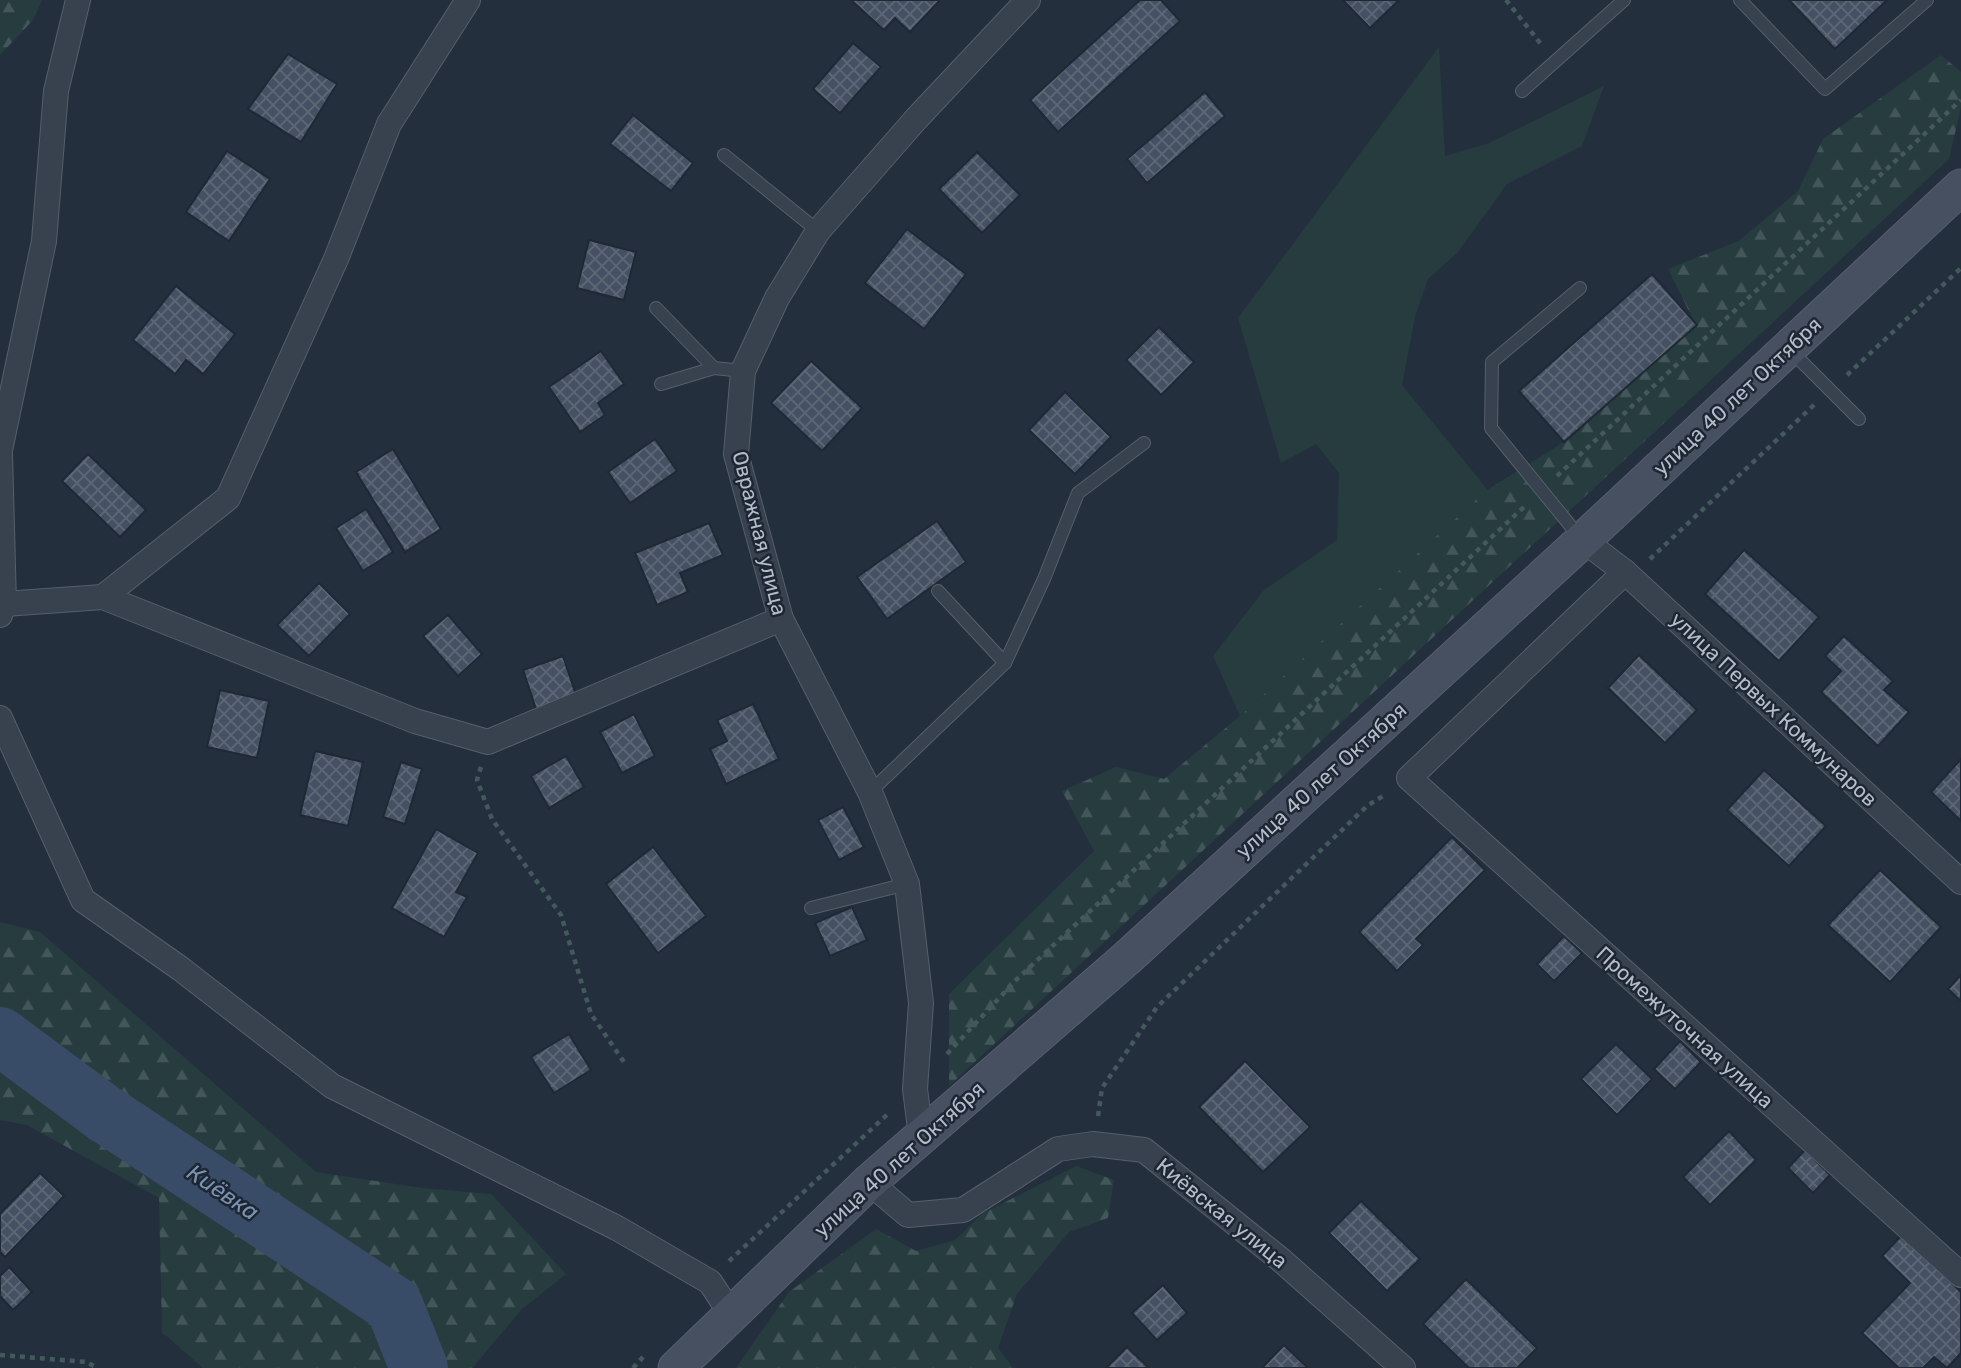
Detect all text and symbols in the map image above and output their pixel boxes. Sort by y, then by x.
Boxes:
street label: улица 40 лет Октября [1648,312,1826,480]
street label: Овражная улица [728,448,792,618]
street label: улица Первых Коммунаров [1665,607,1883,811]
street label: улица 40 лет Октября [1231,697,1411,863]
street label: Промежуточная улица [1591,941,1779,1113]
street label: улица 40 лет Октября [809,1076,989,1242]
street label: Киёвская улица [1151,1153,1293,1273]
water label: Киёвка [182,1158,264,1226]

